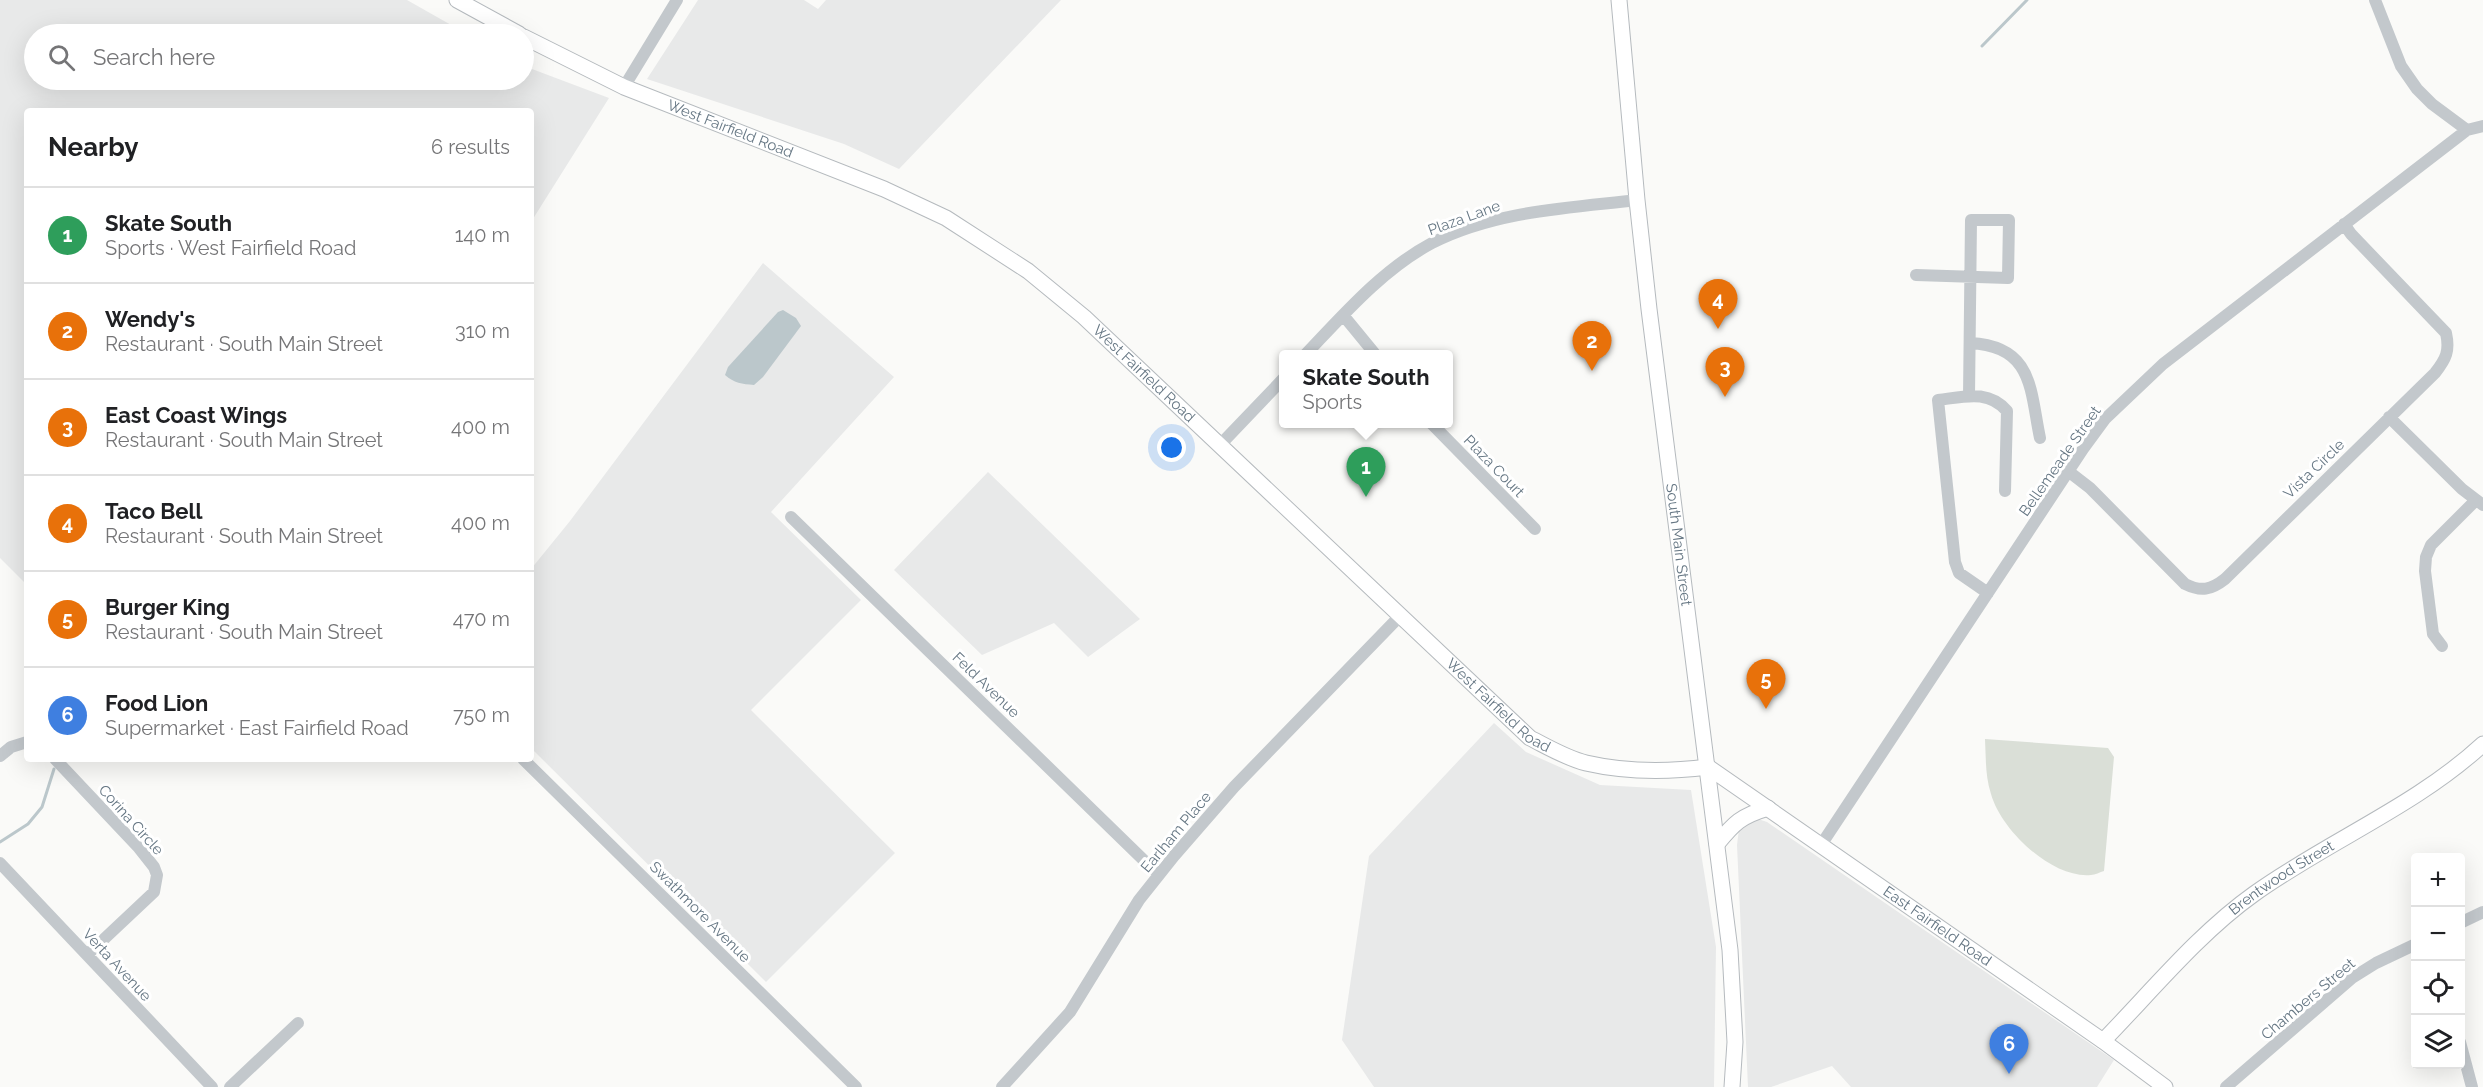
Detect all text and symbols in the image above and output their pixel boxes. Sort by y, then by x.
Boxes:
search box [24,24,534,90]
icon: search [45,41,78,74]
text: Search here [93,44,215,70]
street label: West Fairfield Road [665,96,796,162]
text: Nearby [48,132,138,162]
text: 6 results [431,135,510,159]
street label: Plaza Lane [1425,197,1503,239]
text: Skate South [105,210,232,236]
text: 1 [63,223,72,247]
text: 140 m [455,223,510,247]
text: Sports · West Fairfield Road [105,236,356,260]
pin: 4 [1698,280,1738,329]
text: Wendy's [105,306,195,332]
text: 2 [62,319,73,343]
text: 310 m [455,319,510,343]
street label: West Fairfield Road [1089,321,1199,426]
pin: 2 [1572,322,1612,371]
text: Restaurant · South Main Street [105,332,383,356]
pin: 3 [1706,348,1744,397]
popup [1279,350,1453,428]
text: Skate South [1303,364,1430,390]
text: Sports [1303,390,1362,414]
text: East Coast Wings [105,402,287,428]
street label: Bellemeade Street [2015,403,2105,519]
text: 3 [62,415,73,439]
text: 400 m [451,415,510,439]
text: Restaurant · South Main Street [105,428,383,452]
street label: Plaza Court [1460,431,1528,501]
your location [1157,433,1186,462]
street label: Vista Circle [2280,436,2348,502]
pin: 1 [1346,448,1386,497]
street label: South Main Street [1662,482,1695,607]
text: Taco Bell [105,498,202,524]
text: 4 [62,511,73,535]
text: 400 m [451,511,510,535]
text: Restaurant · South Main Street [105,524,383,548]
text: Burger King [105,594,230,620]
text: 5 [62,607,73,631]
text: 470 m [453,607,510,631]
text: Restaurant · South Main Street [105,620,383,644]
street label: Feld Avenue [949,648,1024,722]
street label: West Fairfield Road [1442,655,1554,756]
pin: 5 [1746,660,1786,709]
text: Food Lion [105,690,208,716]
text: 6 [61,703,74,727]
text: 750 m [453,703,510,727]
text: Supermarket · East Fairfield Road [105,716,409,740]
street label: Corina Circle [95,781,167,859]
street label: Earlham Place [1137,788,1215,876]
street label: Brentwood Street [2225,837,2337,919]
map controls [2411,853,2465,1069]
button: + [2411,853,2465,907]
street label: Swathmore Avenue [646,858,754,966]
street label: East Fairfield Road [1880,882,1995,970]
button: − [2411,907,2465,961]
street label: Verta Avenue [79,925,155,1005]
street label: Chambers Street [2257,955,2359,1043]
button: locate [2411,961,2465,1015]
button: layers [2411,1015,2465,1069]
pin: 6 [1990,1024,2028,1074]

